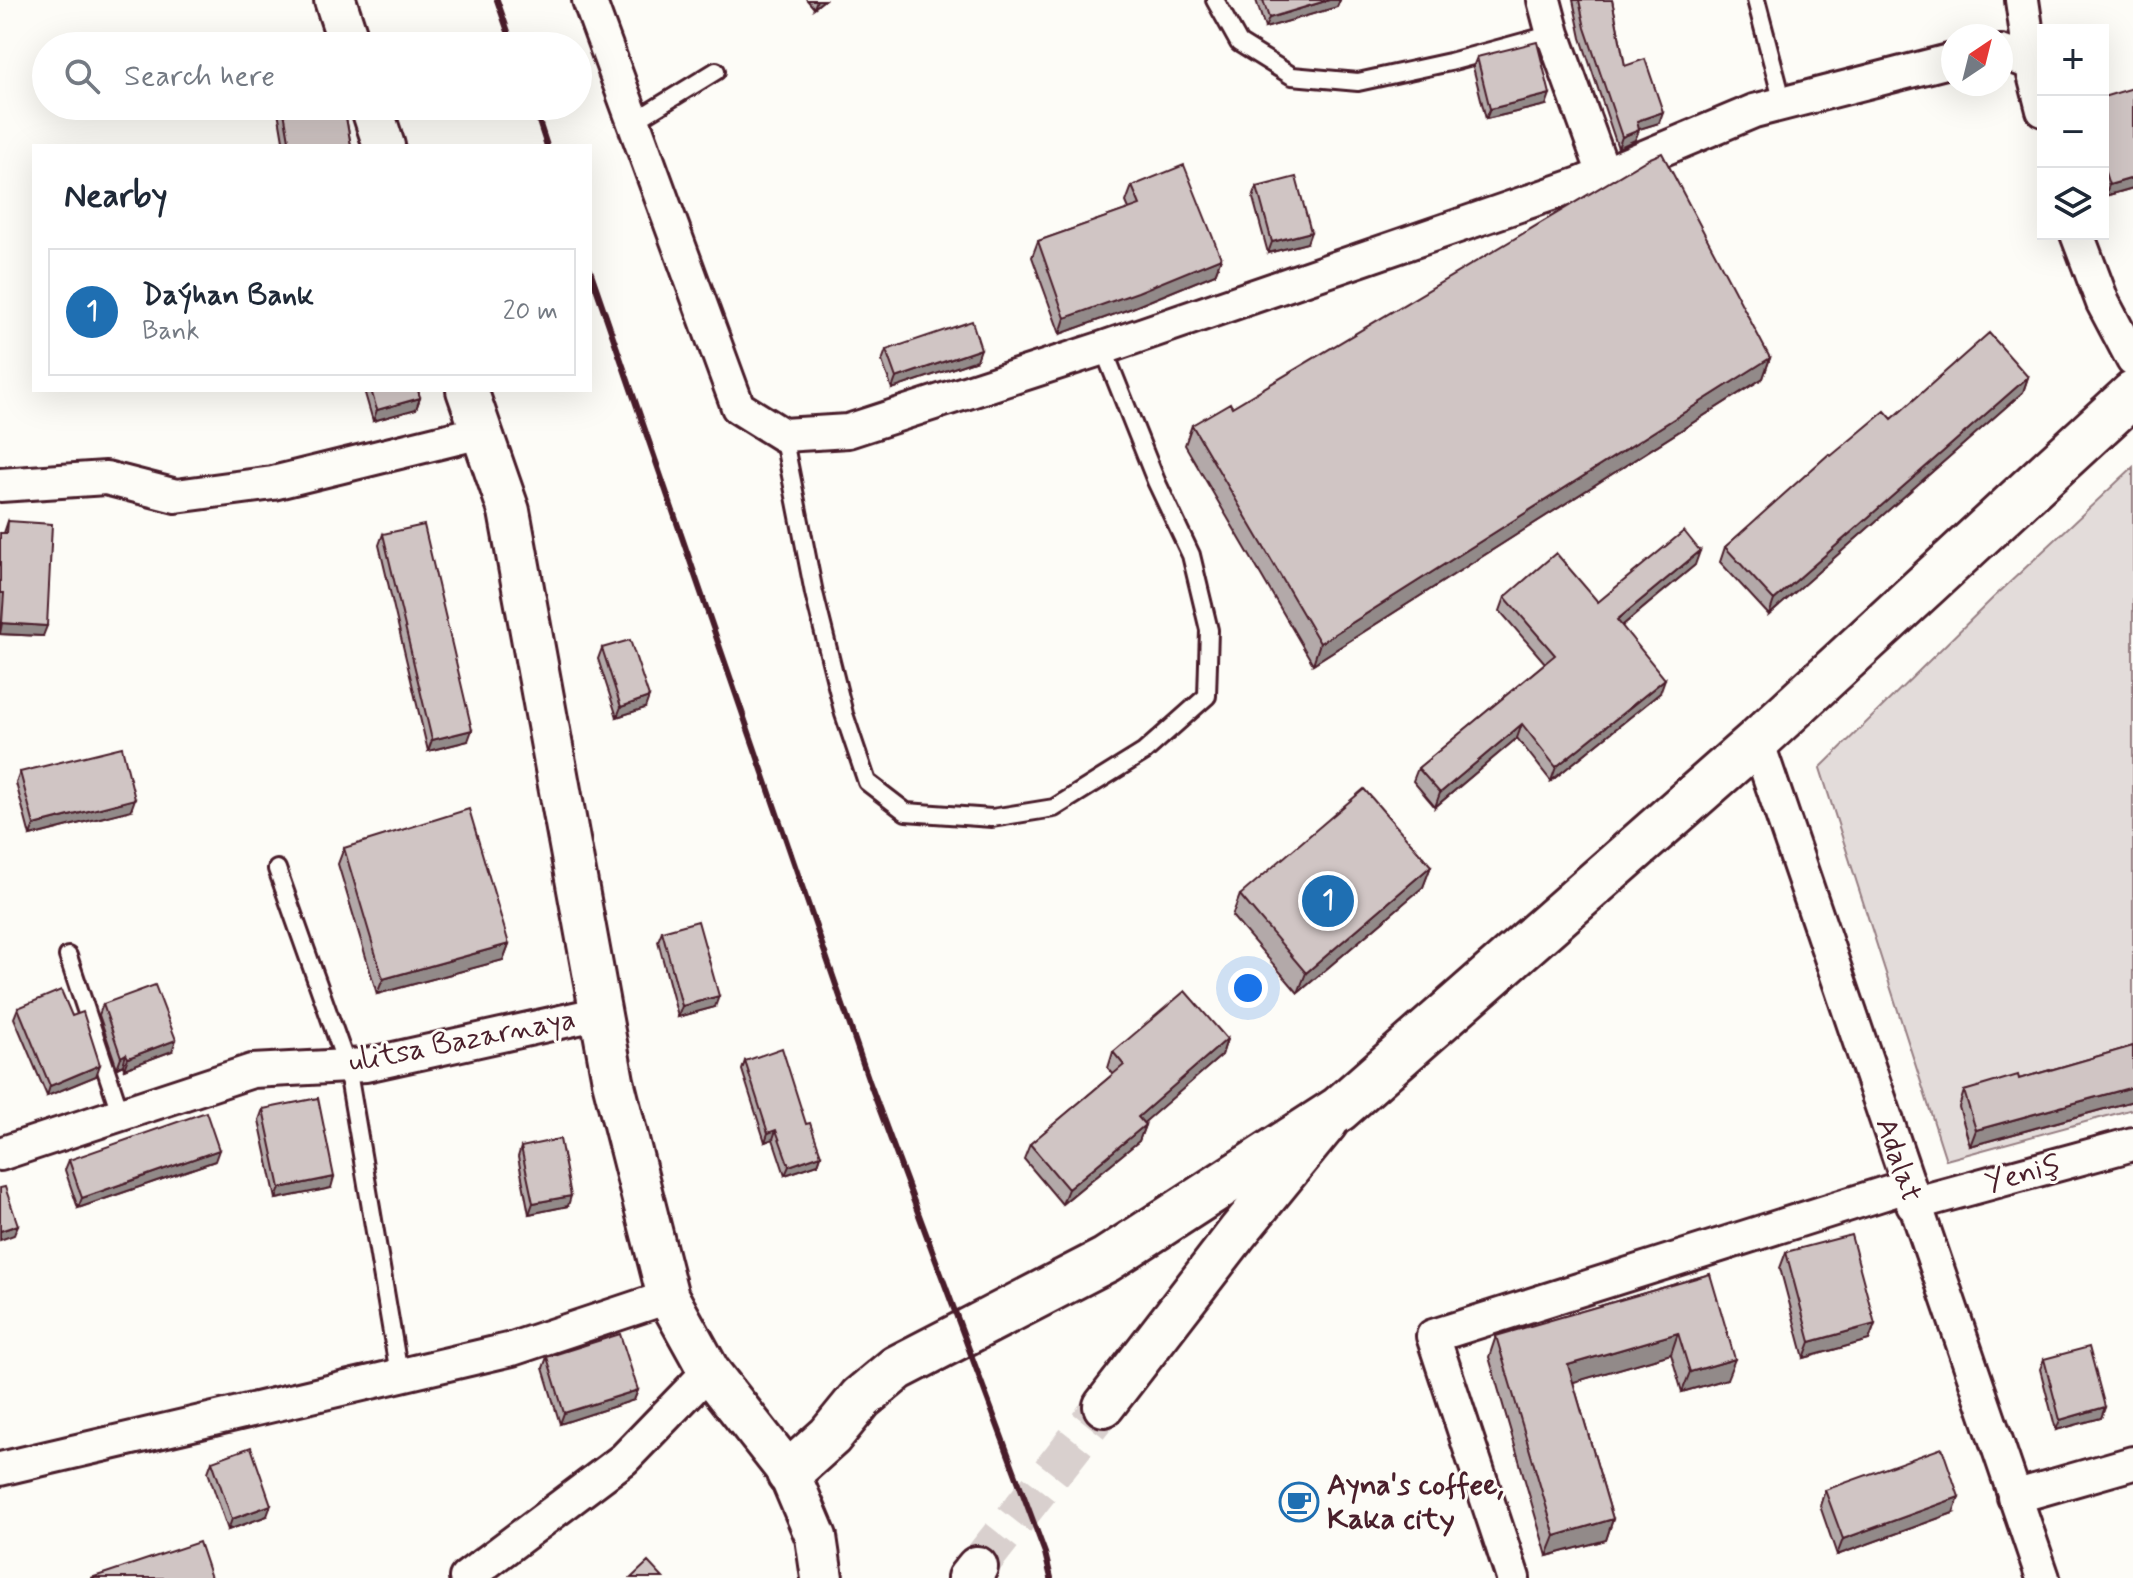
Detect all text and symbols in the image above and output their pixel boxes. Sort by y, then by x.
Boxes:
north arrow [1941,24,2013,96]
map controls [2037,24,2109,240]
button: + [2037,24,2109,96]
search box [32,32,592,120]
icon: search [60,54,104,98]
text: Search here [124,57,275,96]
button: − [2037,96,2109,168]
button: layers [2037,168,2109,240]
text: Nearby [64,174,168,219]
text: Daýhan Bank [142,276,314,315]
text: 1 [86,295,98,329]
text: 20 m [503,295,558,329]
text: Bank [142,315,199,349]
pin: 1 [1302,871,1354,931]
your location [1228,968,1268,1008]
street label: ulitsa Bazarnaya [345,1000,579,1082]
street label: Adalat [1866,1113,1930,1207]
street label: Yeniş [1981,1145,2065,1203]
place label: Ayna's coffee, Kaka city [1327,1466,1504,1539]
cafe icon: Ayna's coffee, Kaka city [1278,1481,1320,1523]

